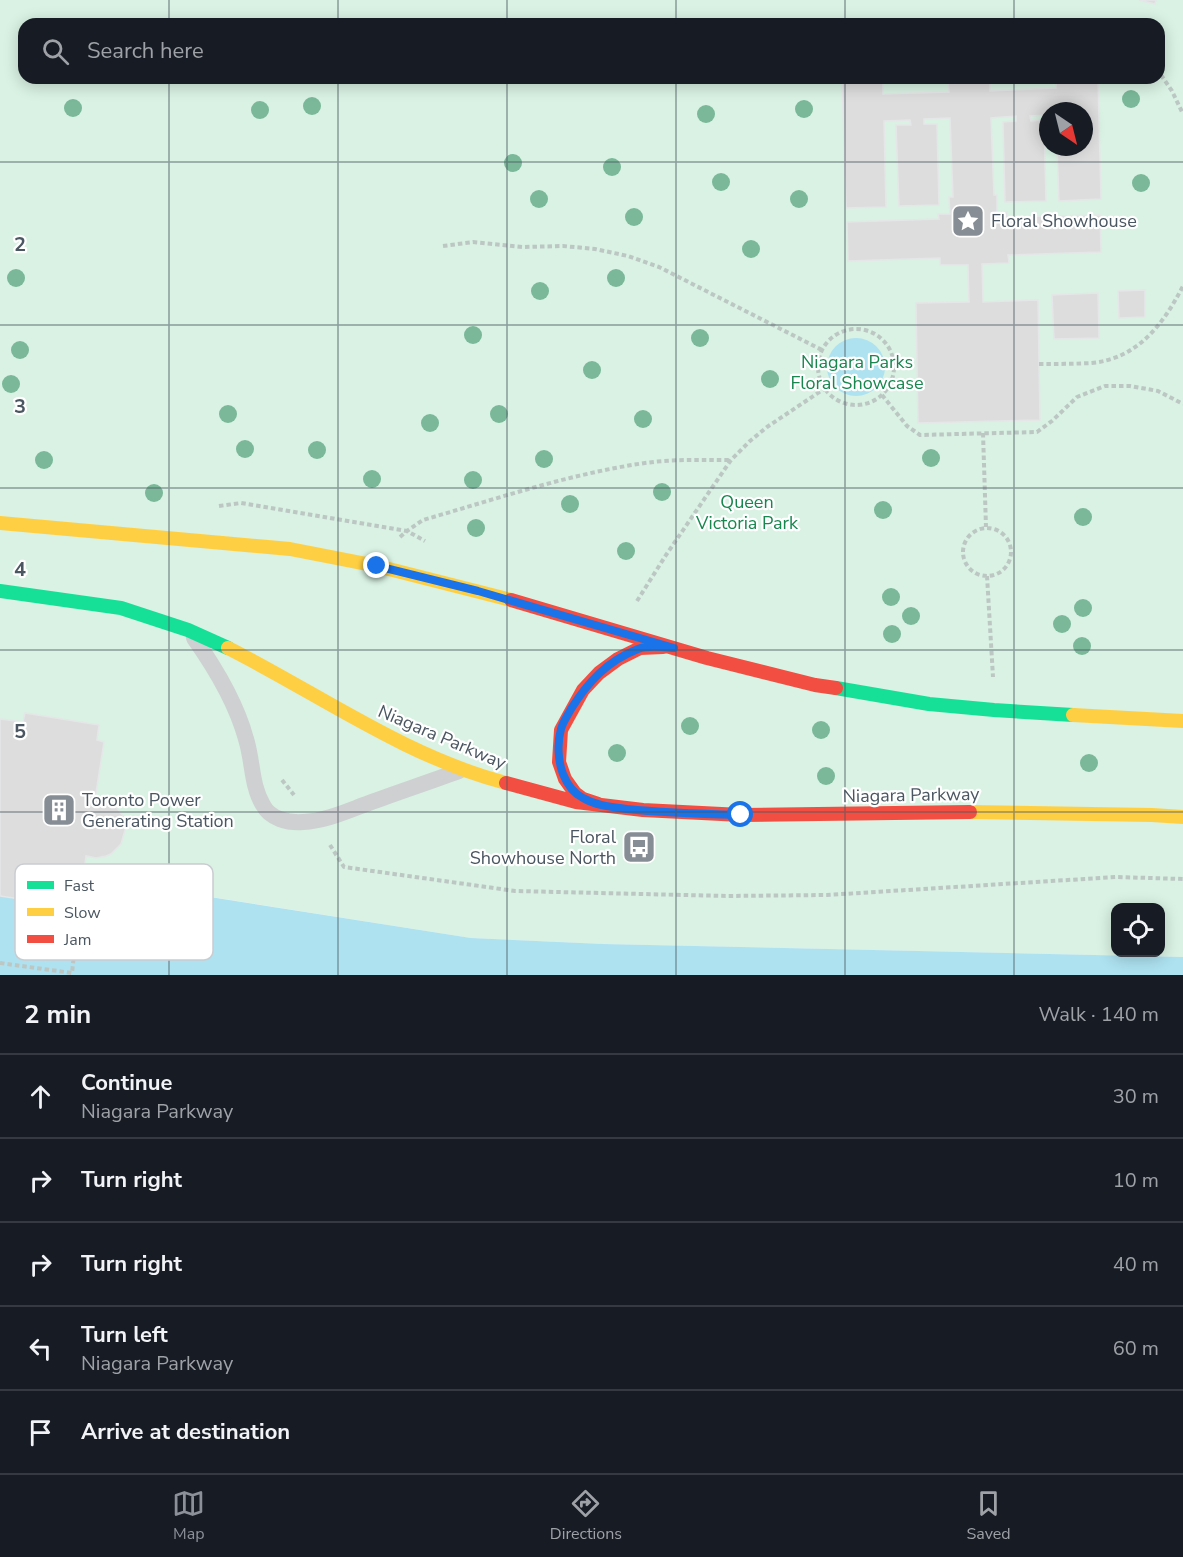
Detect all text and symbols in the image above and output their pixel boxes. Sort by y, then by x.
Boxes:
search box [18,18,1165,84]
icon: search [39,35,72,68]
text: Search here [87,36,204,66]
north arrow [1039,102,1093,156]
place icon: Floral Showhouse [950,203,986,239]
place label: Floral Showhouse [991,209,1137,233]
text: 2 [14,231,26,258]
park label: Niagara Parks Floral Showcase [790,350,924,395]
text: 3 [14,393,26,420]
park label: Queen Victoria Park [695,490,799,535]
route end [363,552,389,578]
text: 4 [14,556,26,583]
street label: Niagara Parkway [374,699,510,775]
text: 5 [14,718,26,745]
street label: Niagara Parkway [842,782,980,808]
place label: Toronto Power Generating Station [82,788,234,833]
building icon: Toronto Power Generating Station [41,792,77,828]
route start [727,801,753,827]
place label: Floral Showhouse North [470,825,617,870]
bus stop icon: Floral Showhouse North [621,829,657,865]
legend [15,864,213,960]
text: Fast [64,875,95,897]
text: Slow [64,902,101,924]
map controls [1111,903,1165,957]
button: locate [1111,903,1165,957]
text: Jam [63,929,91,951]
text: 2 min [24,997,91,1032]
text: Walk · 140 m [1039,1001,1159,1028]
text: Continue [81,1068,172,1098]
icon: ahead [24,1080,57,1113]
text: 30 m [1113,1083,1159,1110]
text: Niagara Parkway [81,1098,233,1125]
icon: right [24,1164,57,1197]
text: Turn right [81,1165,182,1195]
text: 10 m [1113,1167,1159,1194]
icon: right [24,1248,57,1281]
text: Turn right [81,1249,182,1279]
text: 40 m [1113,1251,1159,1278]
text: Turn left [81,1320,168,1350]
icon: left [24,1332,57,1365]
text: 60 m [1113,1335,1159,1362]
text: Niagara Parkway [81,1350,233,1377]
icon: arrive [24,1416,57,1449]
text: Arrive at destination [81,1417,290,1447]
tab: Map [172,1487,205,1545]
tab: Directions [550,1487,622,1545]
tab: Saved [967,1487,1011,1545]

